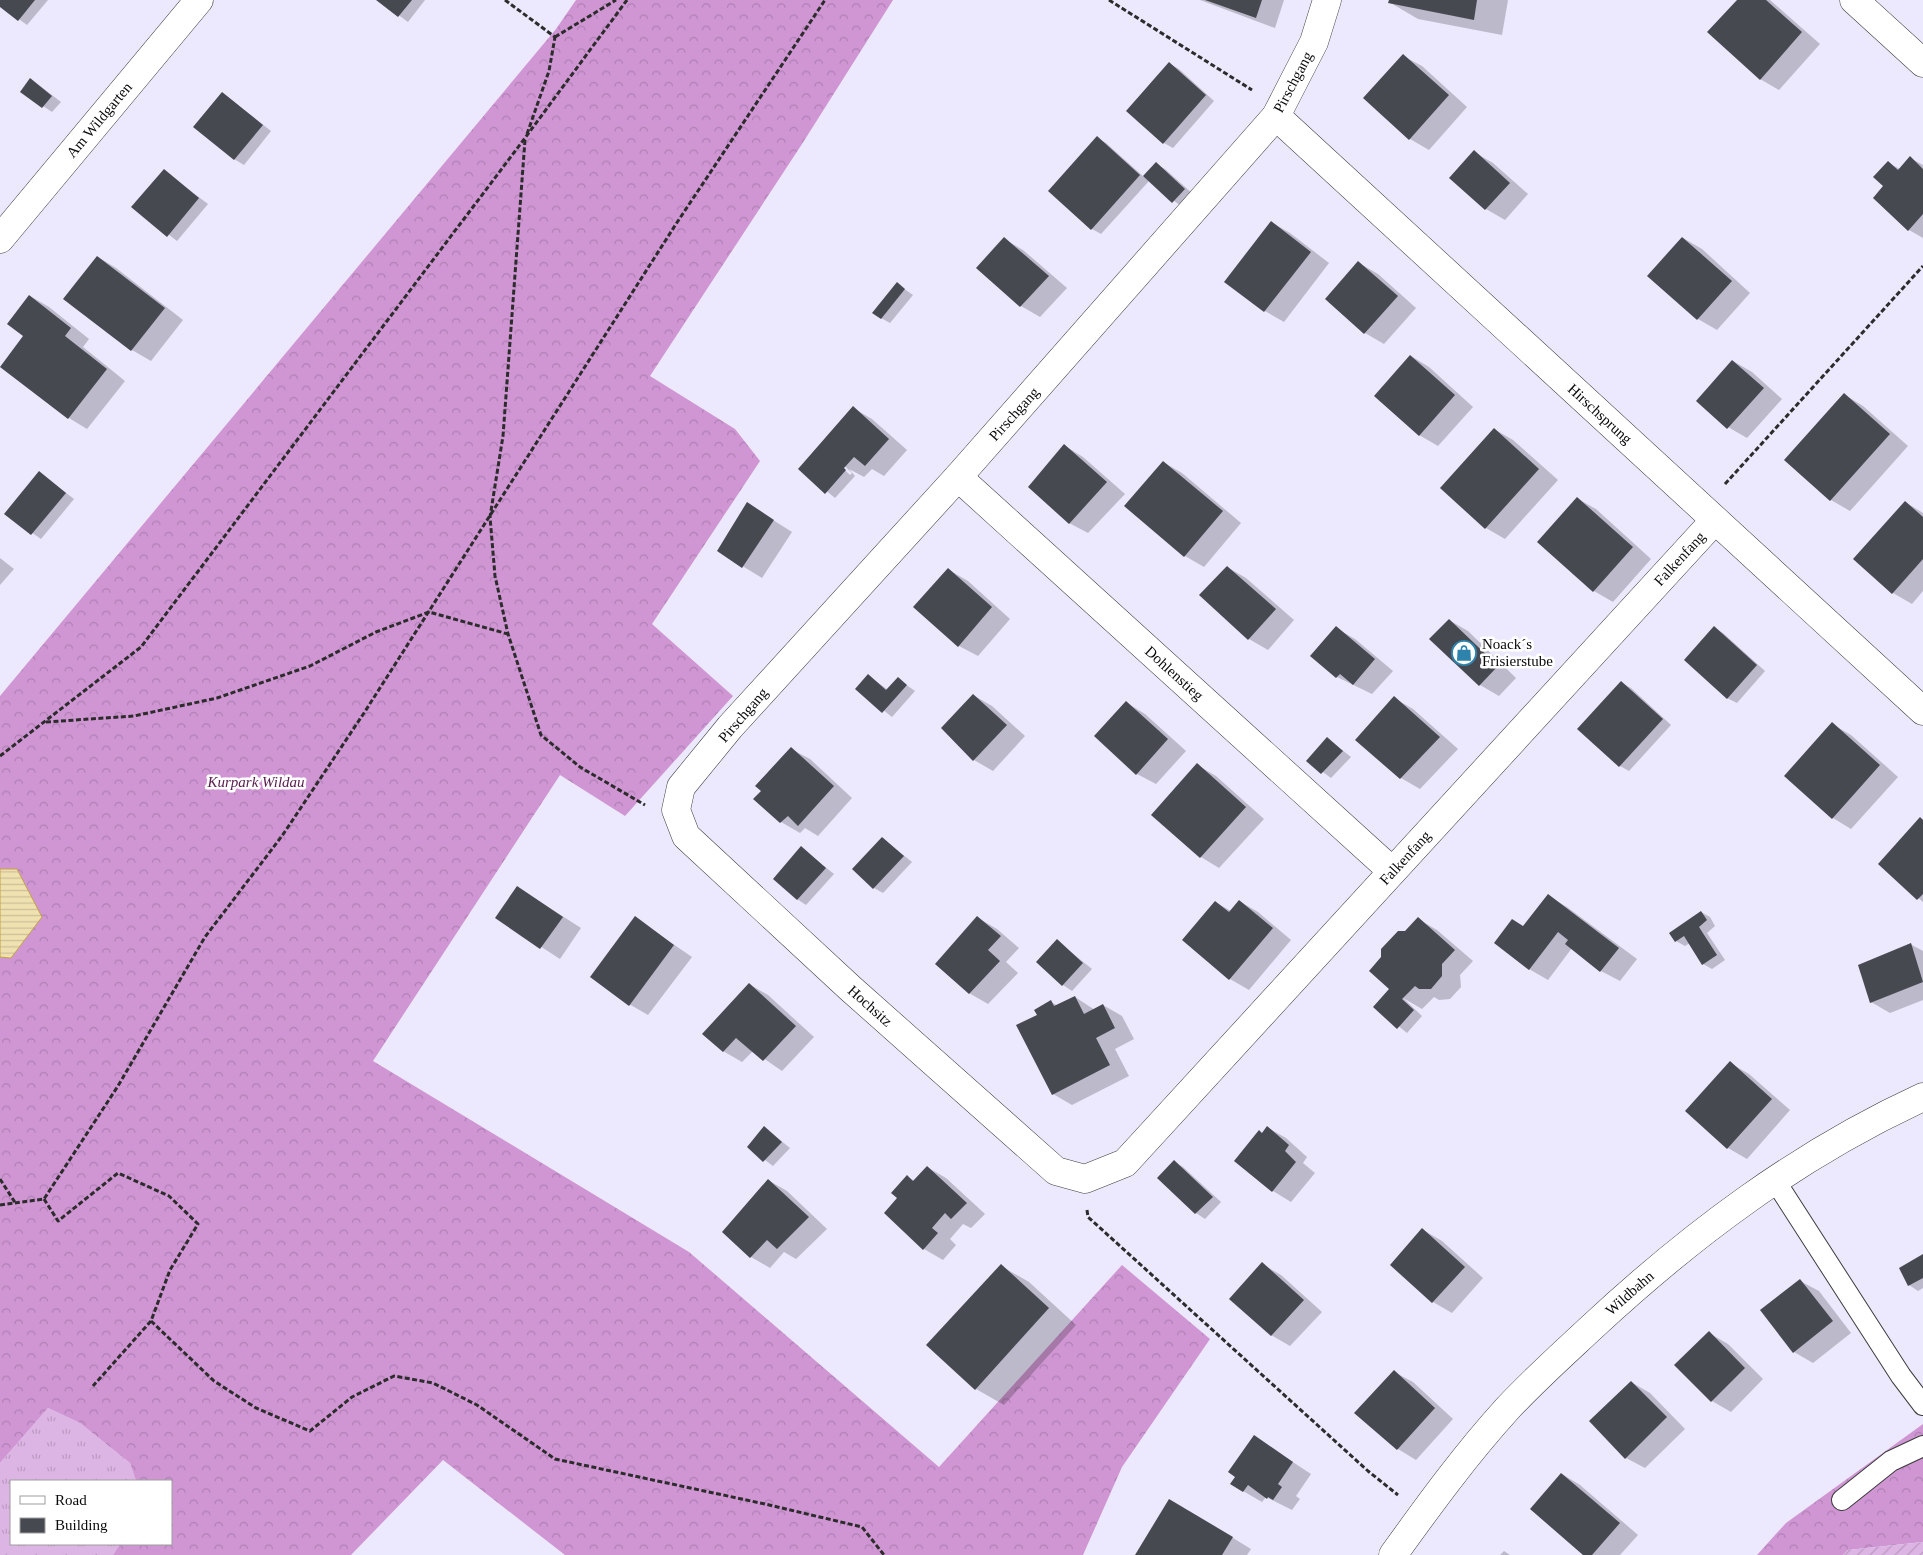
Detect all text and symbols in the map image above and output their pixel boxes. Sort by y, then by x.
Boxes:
street label: Pirschgang [1270,48,1316,115]
street label: Am Wildgarten [63,79,135,161]
street label: Hirschsprung [1565,381,1635,447]
street label: Pirschgang [986,384,1043,444]
street label: Falkenfang [1651,528,1709,589]
place label: Noack´s Frisierstube [1482,636,1553,669]
shop icon: Noack´s Frisierstube [1451,640,1477,666]
street label: Dohlenstieg [1142,643,1207,704]
street label: Pirschgang [715,684,771,745]
park label: Kurpark Wildau [206,774,305,790]
street label: Falkenfang [1376,827,1434,888]
street label: Hochsitz [845,982,896,1030]
street label: Wildbahn [1602,1267,1657,1319]
legend [10,1480,172,1545]
text: Road [55,1492,87,1508]
text: Building [55,1517,108,1533]

